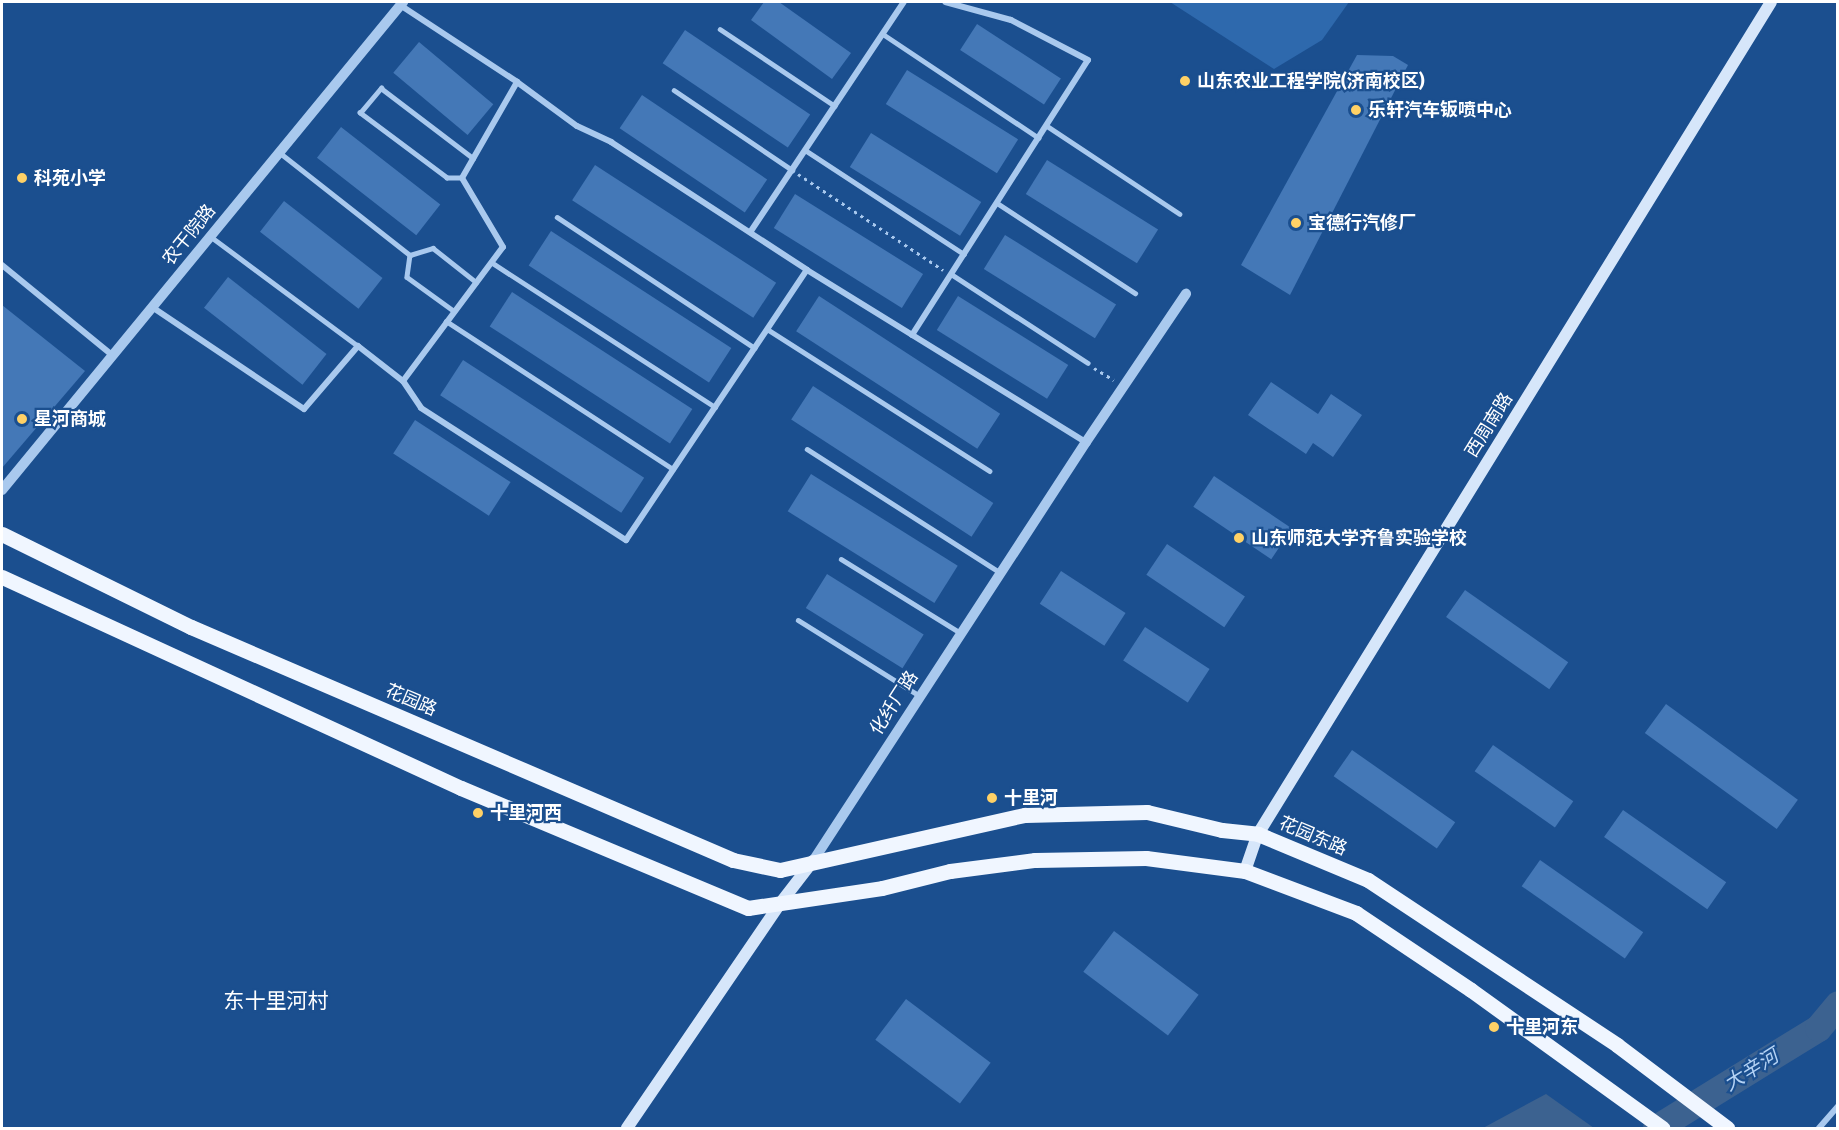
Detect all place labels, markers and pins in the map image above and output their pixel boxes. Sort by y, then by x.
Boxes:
place label: 山东农业工程学院(济南校区) [1197,70,1425,92]
marker: 山东农业工程学院(济南校区) [1178,74,1192,88]
place label: 乐轩汽车钣喷中心 [1368,99,1512,121]
marker: 乐轩汽车钣喷中心 [1349,103,1363,117]
place label: 科苑小学 [34,167,106,189]
marker: 科苑小学 [15,171,29,185]
place label: 宝德行汽修厂 [1308,212,1416,234]
marker: 宝德行汽修厂 [1289,216,1303,230]
place label: 星河商城 [34,408,106,430]
marker: 星河商城 [15,412,29,426]
place label: 山东师范大学齐鲁实验学校 [1251,527,1467,549]
marker: 山东师范大学齐鲁实验学校 [1232,531,1246,545]
place label: 十里河 [1004,787,1058,809]
marker: 十里河 [985,791,999,805]
place label: 十里河西 [490,802,562,824]
marker: 十里河西 [471,806,485,820]
place label: 十里河东 [1506,1016,1578,1038]
marker: 十里河东 [1487,1020,1501,1034]

